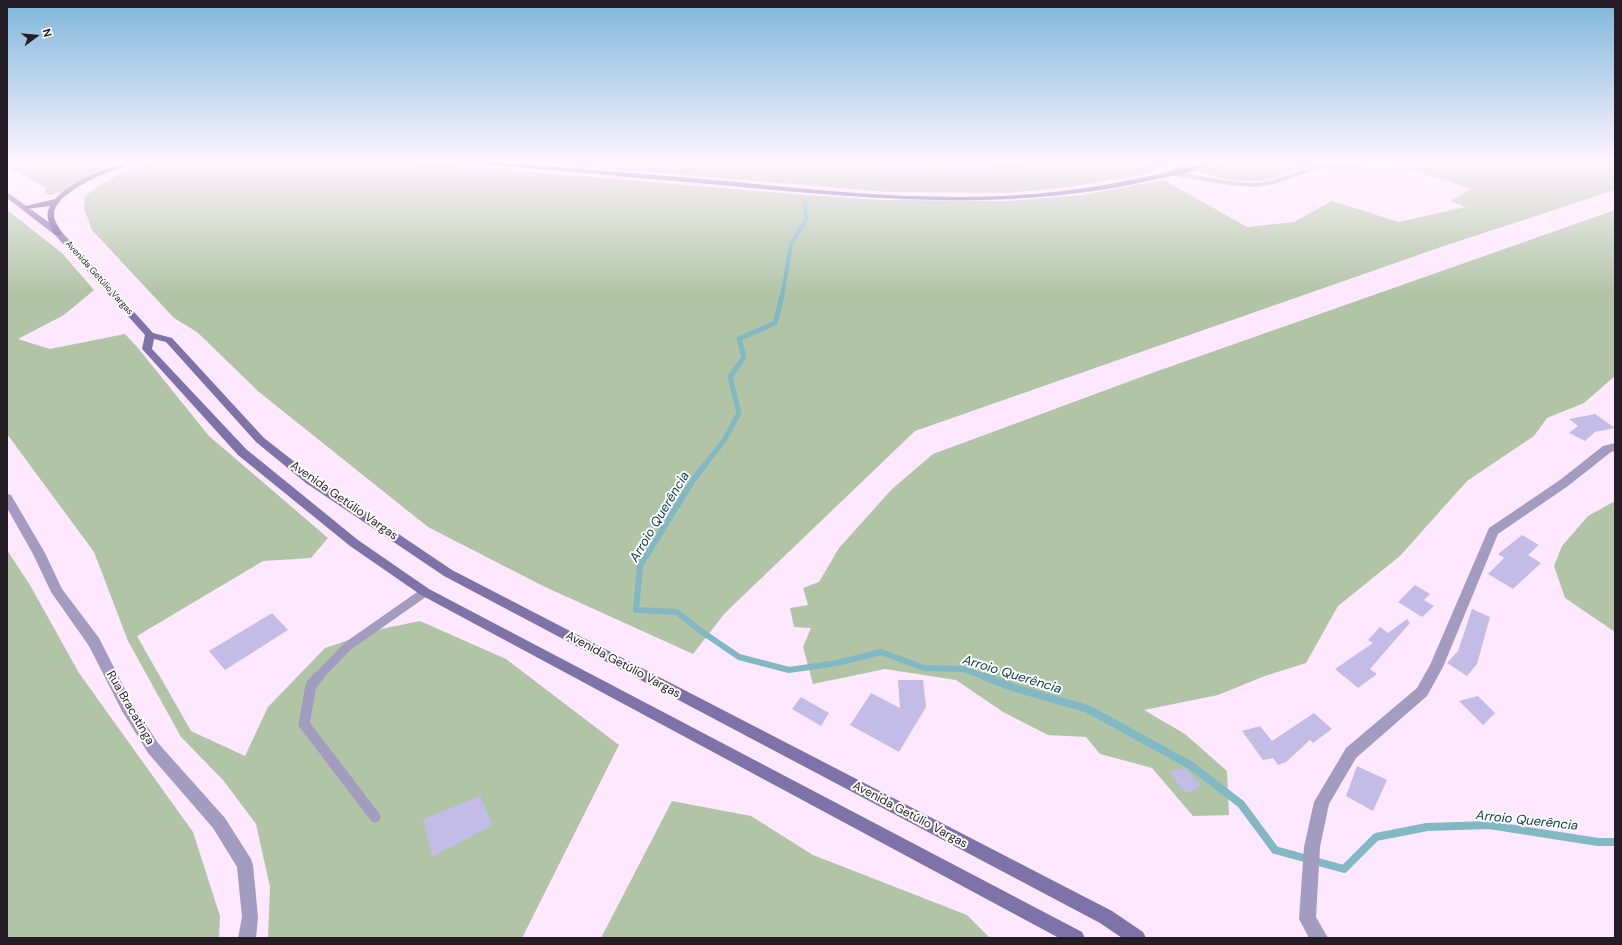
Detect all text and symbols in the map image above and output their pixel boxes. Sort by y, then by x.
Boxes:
north arrow [16,16,56,56]
text: N [40,27,55,38]
street label: Avenida Getúlio Vargas [63,239,135,317]
street label: Avenida Getúlio Vargas [288,458,400,544]
water label: Arroio Querência [627,469,693,565]
street label: Avenida Getúlio Vargas [563,629,683,701]
water label: Arroio Querência [961,653,1063,697]
street label: Rua Bracatinga [103,669,157,747]
street label: Avenida Getúlio Vargas [850,779,970,851]
water label: Arroio Querência [1475,808,1579,834]

